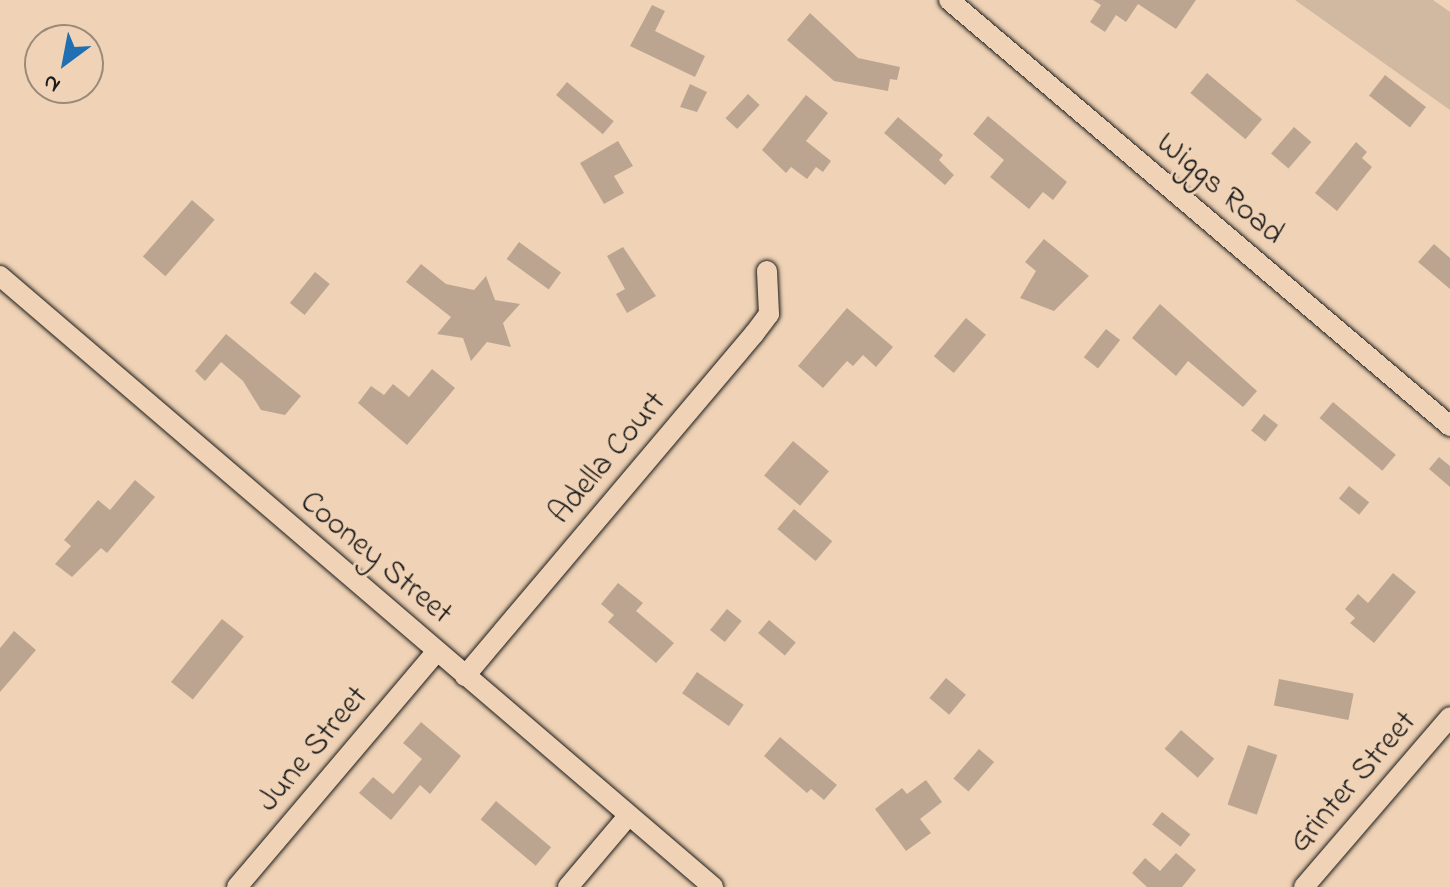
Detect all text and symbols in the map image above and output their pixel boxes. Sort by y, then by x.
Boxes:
north arrow [24,24,104,104]
text: N [38,65,67,100]
street label: Wiggs Road [1147,126,1291,254]
street label: Adella Court [542,385,676,533]
street label: Cooney Street [291,484,459,634]
street label: June Street [250,679,378,821]
street label: Grinter Street [1282,704,1426,862]

